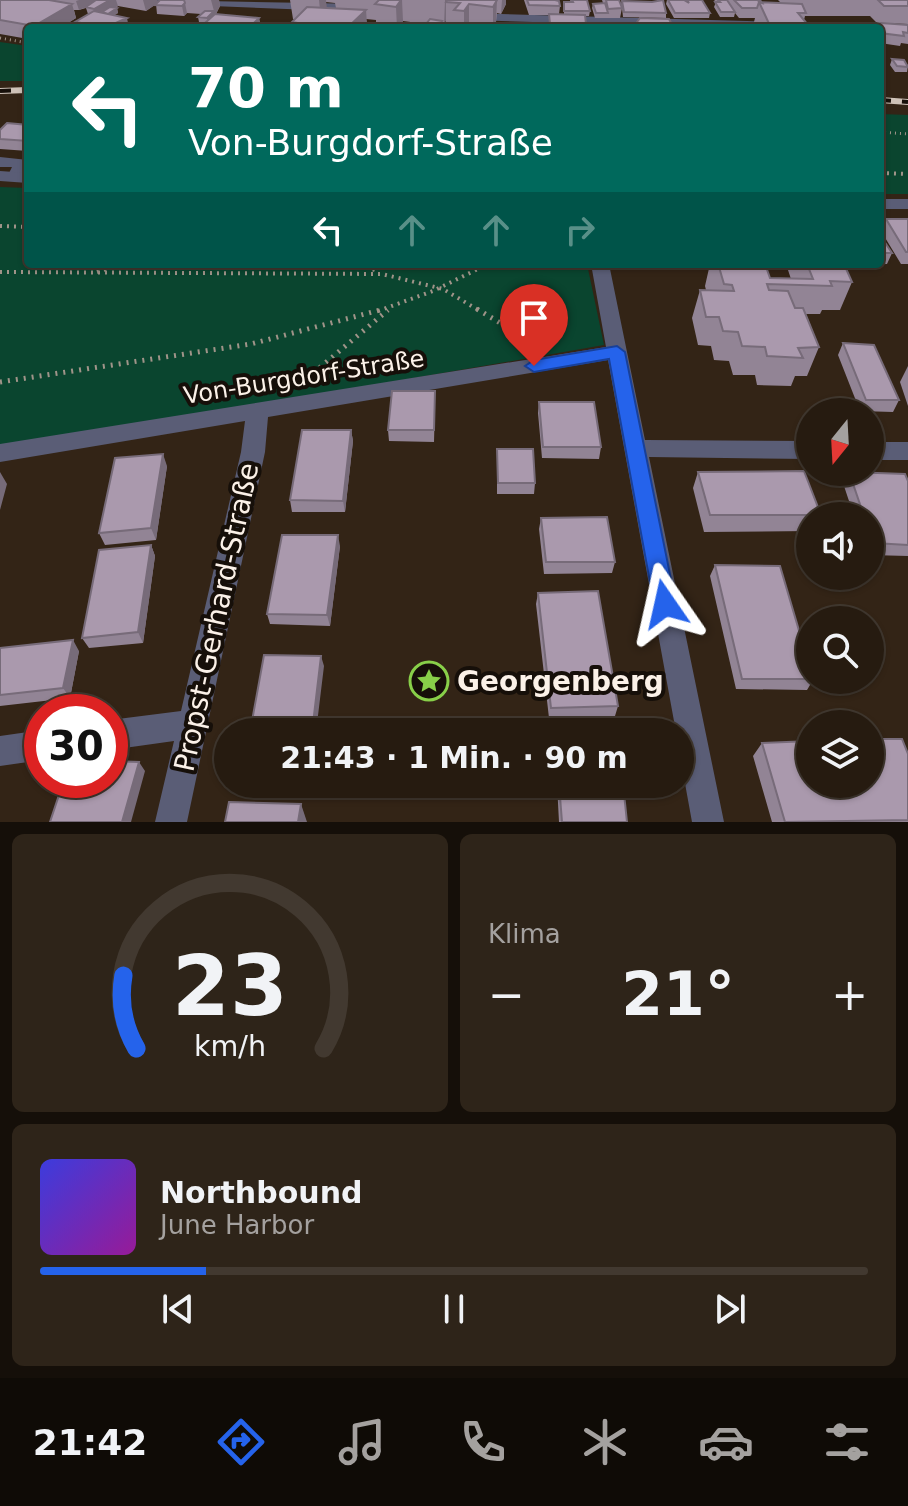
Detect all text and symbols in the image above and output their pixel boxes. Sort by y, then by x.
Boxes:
text: 70 m [188,55,344,120]
icon: left [56,56,160,160]
text: Von-Burgdorf-Straße [188,122,553,163]
icon: left [306,208,350,252]
icon: ahead [390,208,434,252]
icon: ahead [474,208,518,252]
icon: right [558,208,602,252]
pin [500,284,568,366]
icon: arrive [512,296,556,340]
street label: Von-Burgdorf-Straße [182,344,426,410]
north arrow [796,398,884,486]
map controls [796,398,884,798]
street label: Propst-Gerhard-Straße [168,460,265,775]
button: sound [796,502,884,590]
position arrow [623,562,707,646]
button: search [796,606,884,694]
place icon: Georgenberg [408,660,450,702]
place label: Georgenberg [457,665,664,698]
speed limit sign: 30 [24,694,128,798]
button: layers [796,710,884,798]
text: 21:43 · 1 Min. · 90 m [280,740,628,775]
text: Klima [488,919,561,949]
text: 23 [172,938,288,1035]
text: 21° [621,959,735,1029]
text: − [488,969,525,1020]
text: + [831,969,868,1020]
text: km/h [194,1029,266,1063]
text: Northbound [160,1175,363,1210]
text: June Harbor [160,1210,314,1240]
icon: previous [156,1287,200,1331]
icon: pause [432,1287,476,1331]
icon: next [708,1287,752,1331]
icon: directions [213,1414,269,1470]
icon: music [334,1414,390,1470]
icon: phone [455,1414,511,1470]
icon: climate [577,1414,633,1470]
icon: car [698,1414,754,1470]
icon: filters [819,1414,875,1470]
text: 21:42 [33,1422,147,1463]

